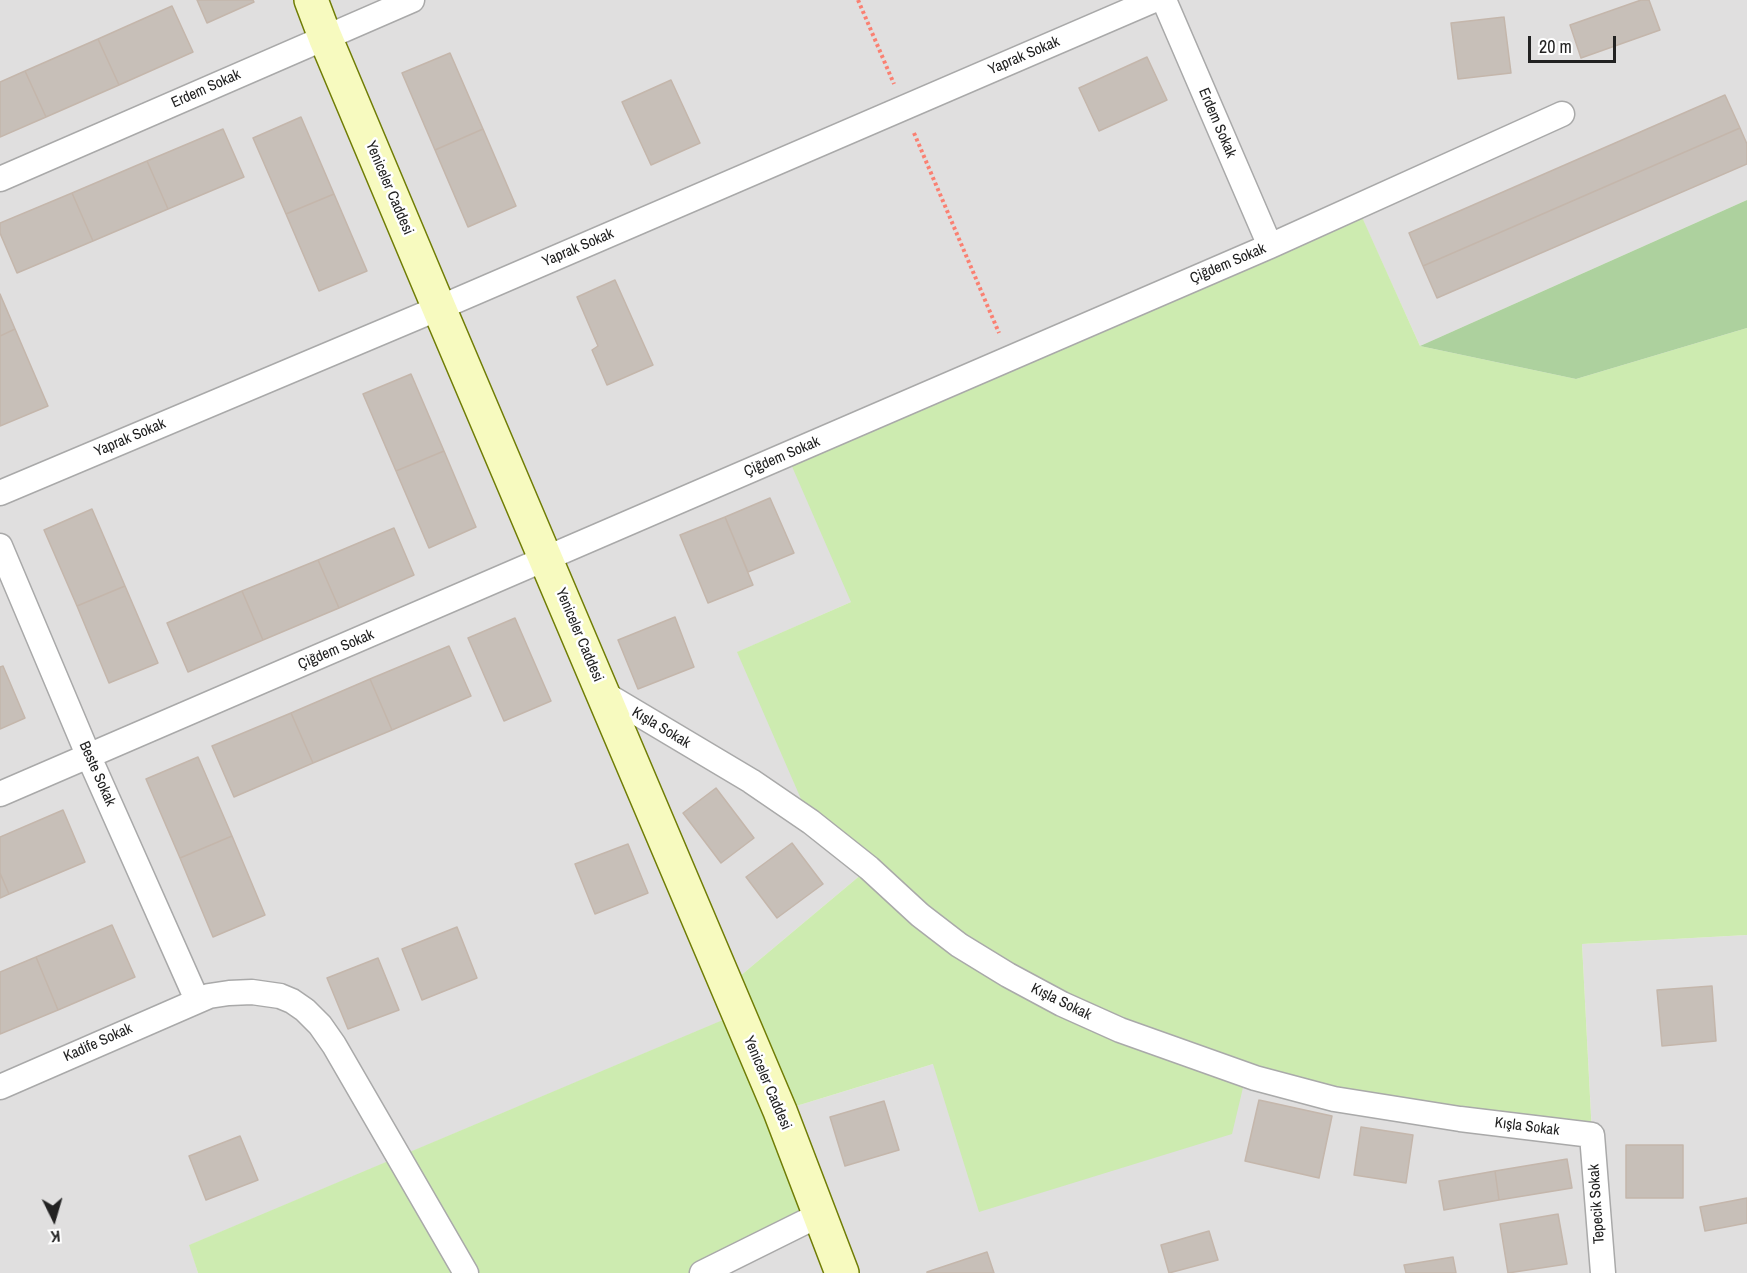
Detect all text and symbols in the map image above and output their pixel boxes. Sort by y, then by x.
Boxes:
scale bar [1531,24,1620,62]
street label: Yaprak Sokak [986,33,1062,79]
text: 20 m [1539,34,1572,59]
street label: Erdem Sokak [169,66,243,112]
street label: Erdem Sokak [1194,86,1240,160]
street label: Yeniceler Caddesi [361,138,417,238]
street label: Yaprak Sokak [540,225,616,271]
street label: Çiğdem Sokak [1187,240,1269,288]
street label: Yaprak Sokak [92,415,168,461]
street label: Çiğdem Sokak [741,433,823,481]
street label: Yeniceler Caddesi [551,585,607,685]
street label: Çiğdem Sokak [295,626,377,674]
street label: Kışla Sokak [629,704,693,752]
street label: Beste Sokak [75,739,119,809]
street label: Kışla Sokak [1028,980,1094,1024]
street label: Kadife Sokak [61,1020,135,1066]
street label: Yeniceler Caddesi [739,1033,795,1133]
street label: Kışla Sokak [1494,1114,1560,1140]
street label: Tepecik Sokak [1585,1163,1609,1245]
north arrow [24,1189,84,1249]
text: K [50,1226,61,1248]

